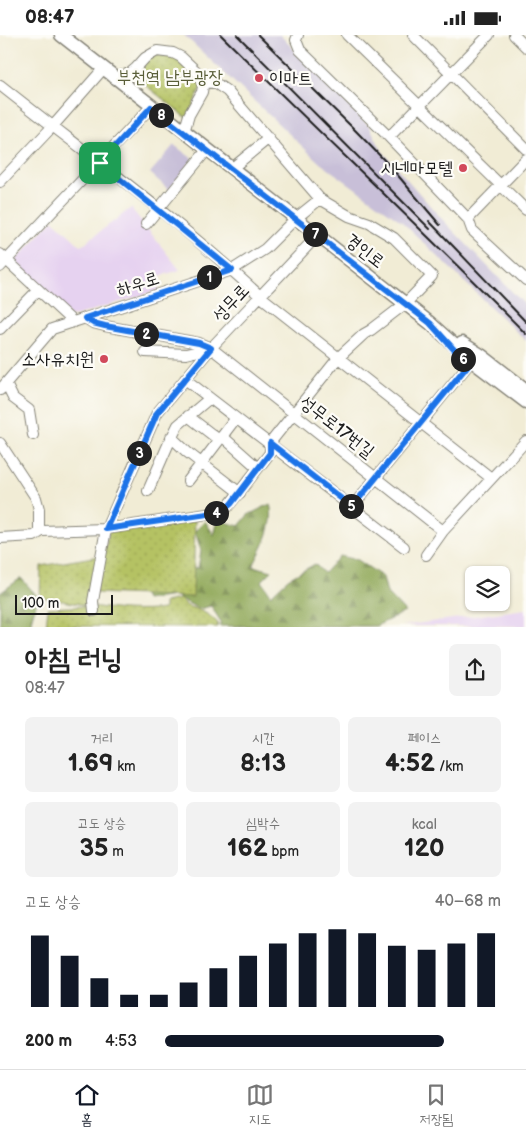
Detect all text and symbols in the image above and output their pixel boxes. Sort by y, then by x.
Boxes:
text: 08:47 [25,6,75,29]
park label: 부천역 남부광장 [117,67,223,88]
place label: 이마트 [269,68,312,89]
marker: 이마트 [253,72,265,84]
pin: 8 [148,103,174,127]
text: 8 [157,107,166,124]
pin [79,142,121,184]
icon: arrive [86,149,114,177]
place label: 시네마모텔 [381,158,453,179]
marker: 시네마모텔 [457,162,469,174]
pin: 7 [302,221,328,247]
text: 7 [312,226,319,243]
street label: 경인로 [341,229,389,273]
pin: 1 [196,265,222,289]
street label: 하우로 [114,267,162,301]
text: 1 [207,269,212,286]
street label: 성무로 [209,280,253,326]
pin: 2 [134,321,158,347]
text: 2 [142,326,151,343]
pin: 6 [450,347,476,371]
place label: 소사유치원 [22,349,94,370]
text: 6 [459,351,468,368]
marker: 소사유치원 [98,353,110,365]
street label: 성무로17번길 [296,392,379,463]
pin: 3 [126,441,152,465]
text: 3 [135,445,144,462]
pin: 5 [338,493,364,519]
text: 5 [347,498,356,515]
pin: 4 [204,501,228,525]
text: 4 [212,505,221,522]
map controls [465,566,510,611]
button: layers [465,566,510,611]
scale bar [15,591,112,615]
text: 100 m [22,595,59,612]
text: 아침 러닝 [25,643,123,676]
button: share [449,644,501,696]
text: 08:47 [25,679,65,698]
text: 거리 [90,730,113,747]
text: 시간 [252,730,274,747]
text: 페이스 [407,730,441,747]
text: 1.69 [68,748,113,779]
text: 8:13 [240,748,286,779]
text: 4:52 [385,748,435,779]
text: km [113,758,136,775]
text: /km [435,758,464,775]
text: 고도 상승 [77,815,126,832]
text: 심박수 [246,815,280,832]
text: kcal [412,816,437,833]
text: 35 [79,833,109,864]
text: 162 [227,833,268,864]
text: 120 [404,833,445,864]
text: m [109,843,124,860]
text: bpm [268,843,299,860]
text: 40–68 m [435,892,501,911]
text: 고도 상승 [25,893,81,912]
text: 200 m [25,1032,72,1051]
text: 4:53 [105,1032,137,1051]
tab: 홈 [73,1081,101,1129]
tab: 지도 [246,1081,274,1129]
tab: 저장됨 [419,1081,453,1129]

